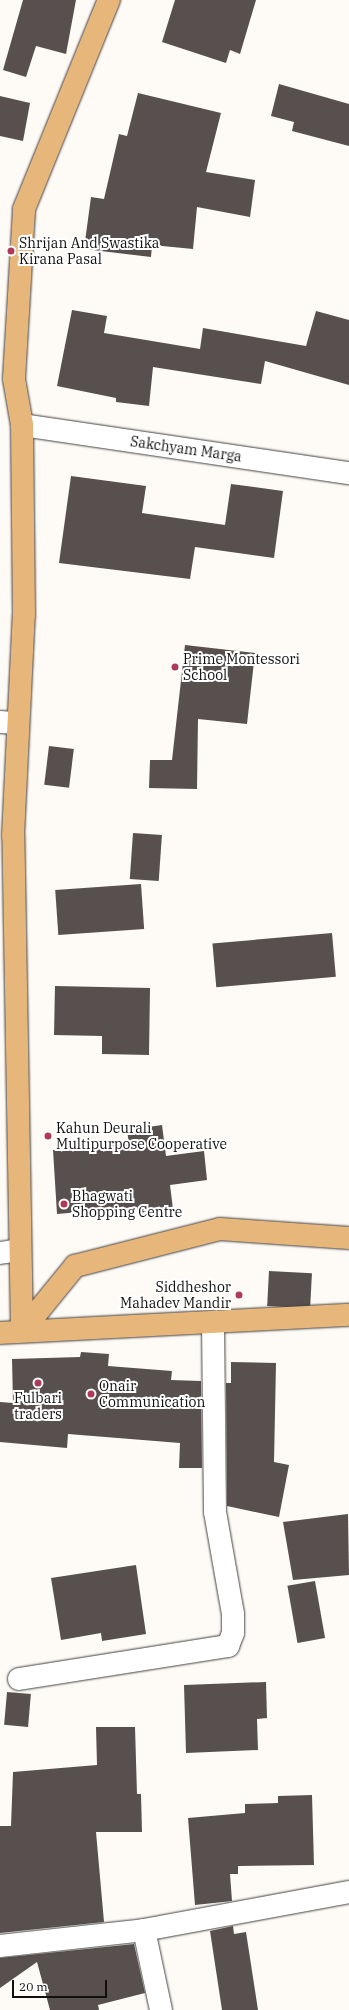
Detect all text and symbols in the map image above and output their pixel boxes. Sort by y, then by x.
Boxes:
place label: Shrijan And Swastika Kirana Pasal [19,235,160,268]
marker: Shrijan And Swastika Kirana Pasal [6,246,16,256]
street label: Sakchyam Marga [129,433,243,465]
place label: Prime Montessori School [183,651,300,684]
marker: Prime Montessori School [170,662,180,672]
place label: Kahun Deurali Multipurpose Cooperative [56,1120,227,1152]
marker: Kahun Deurali Multipurpose Cooperative [43,1131,53,1141]
place label: Bhagwati Shopping Centre [72,1188,182,1220]
marker: Bhagwati Shopping Centre [59,1199,69,1209]
place label: Siddheshor Mahadev Mandir [120,1279,231,1312]
marker: Siddheshor Mahadev Mandir [234,1290,244,1300]
marker: Fulbari traders [33,1378,43,1388]
place label: Onair Communication [99,1378,205,1410]
marker: Onair Communication [86,1389,96,1399]
place label: Fulbari traders [14,1390,62,1422]
scale bar [14,1972,109,1998]
text: 20 m [19,1979,48,1994]

